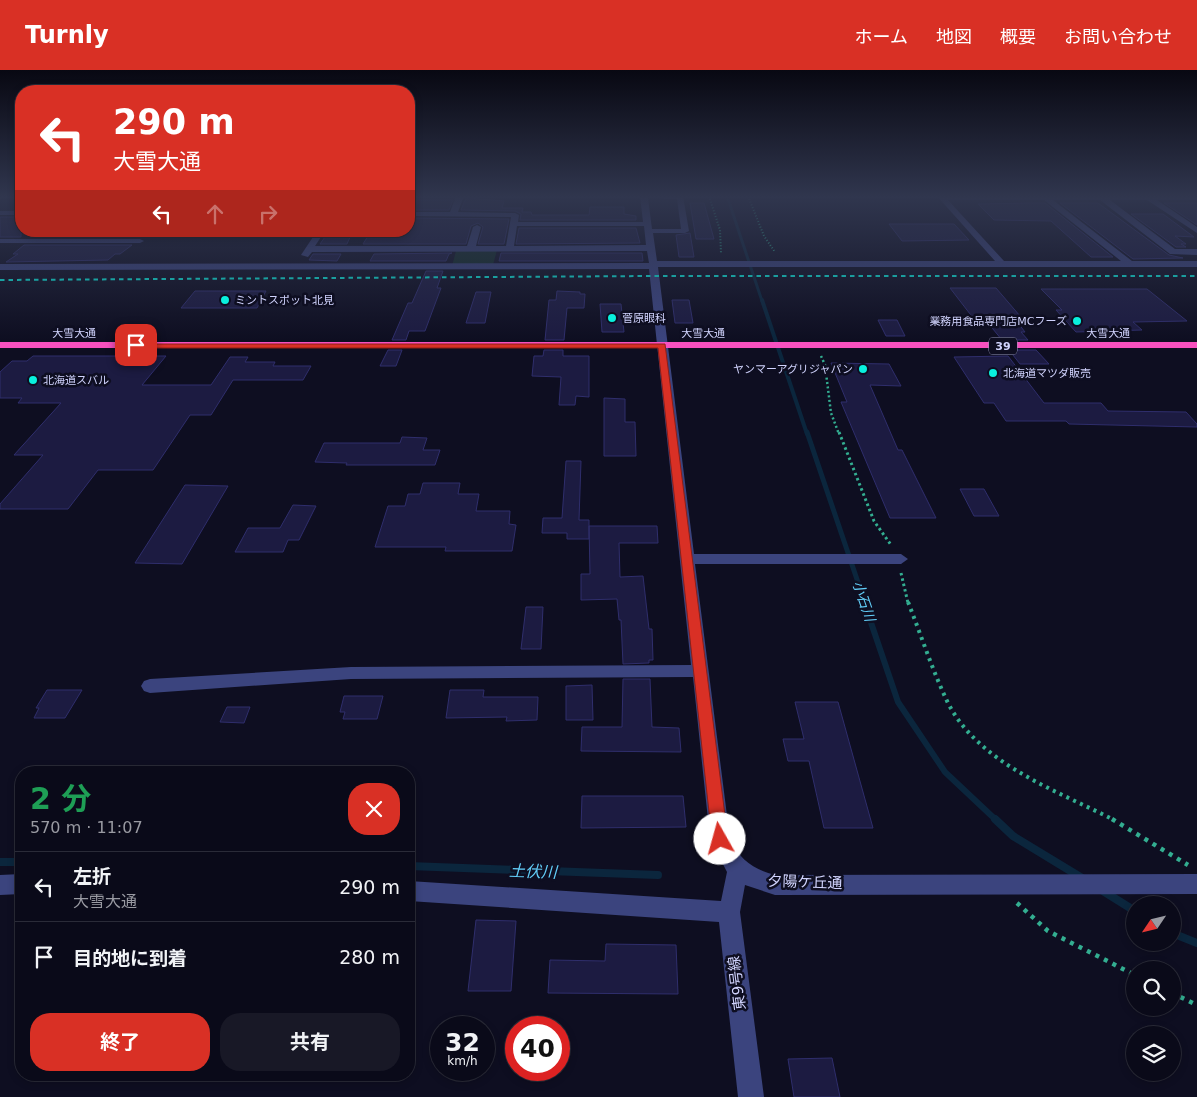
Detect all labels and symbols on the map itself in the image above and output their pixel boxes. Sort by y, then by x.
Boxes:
marker: ミントスポット北見 [219,294,231,306]
place label: ミントスポット北見 [235,294,334,307]
marker: 菅原眼科 [606,312,618,324]
place label: 菅原眼科 [622,312,666,325]
place label: 業務用食品専門店MCフーズ [929,315,1067,328]
marker: 業務用食品専門店MCフーズ [1071,315,1083,327]
pin [115,324,157,366]
street label: 大雪大通 [52,327,96,340]
street label: 大雪大通 [681,327,725,340]
street label: 大雪大通 [1086,327,1130,340]
road number: 39 [989,338,1017,354]
place label: ヤンマーアグリジャパン [733,363,853,376]
marker: ヤンマーアグリジャパン [857,363,869,375]
marker: 北海道マツダ販売 [987,367,999,379]
place label: 北海道マツダ販売 [1003,367,1091,380]
marker: 北海道スバル [27,374,39,386]
place label: 北海道スバル [43,374,109,387]
water label: 小石川 [850,579,879,625]
position arrow [693,812,745,864]
water label: 土伏川 [509,861,559,882]
street label: 夕陽ケ丘通 [767,872,843,892]
north arrow [1126,896,1181,951]
street label: 東9号線 [725,955,749,1011]
speed limit sign: 40 [505,1016,570,1081]

